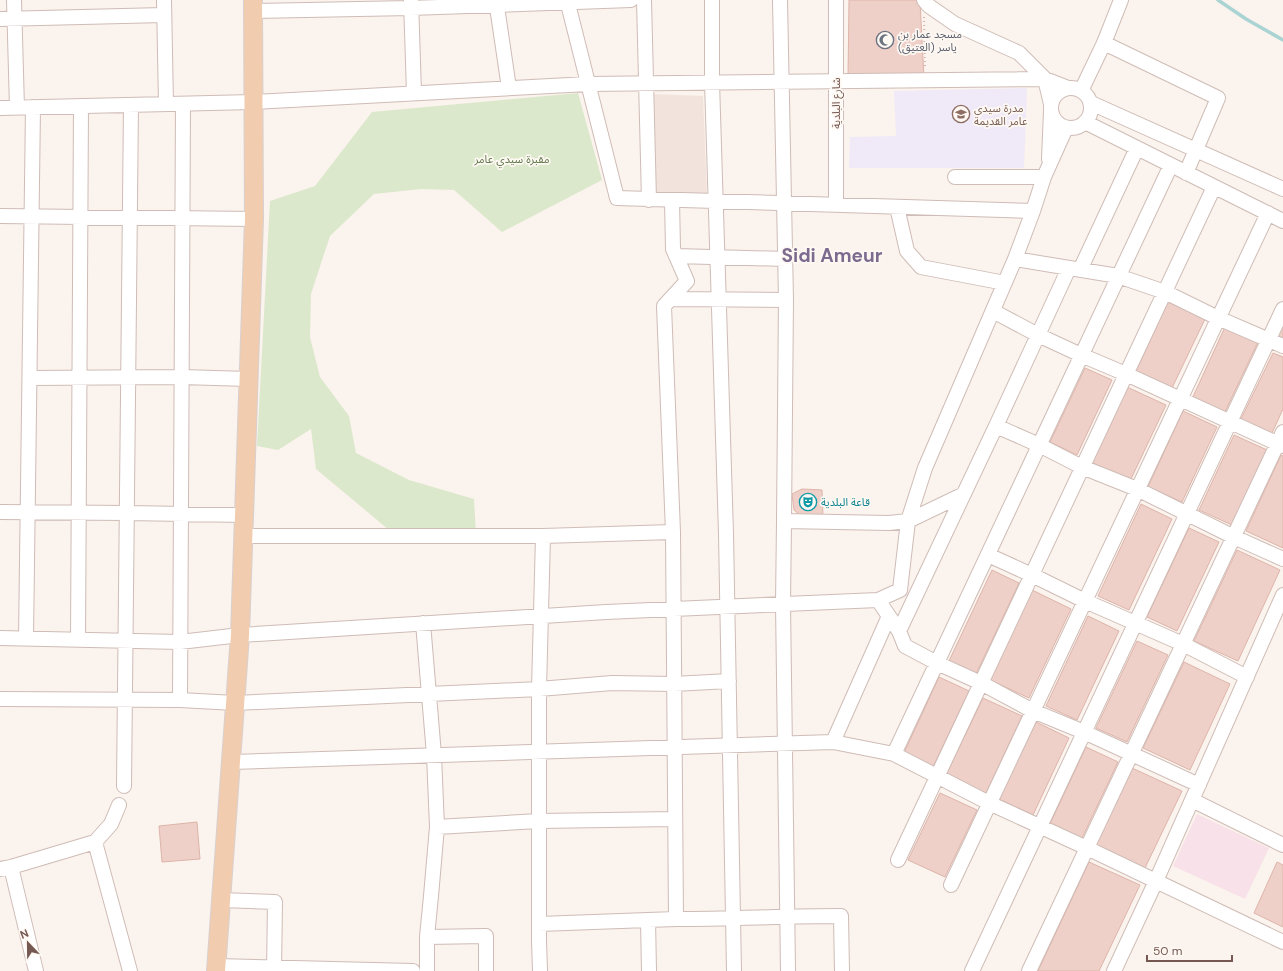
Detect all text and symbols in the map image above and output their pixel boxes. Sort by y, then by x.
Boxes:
place label: مسجد عمار بن ياسر (العتيق) [898,27,962,54]
mosque icon: مسجد عمار بن ياسر (العتيق) [875,30,895,50]
street label: شارع البلدية [829,77,844,129]
place label: مدرة سيدي عامر القديمة [974,101,1028,128]
school or university icon: مدرة سيدي عامر القديمة [951,104,971,124]
park label: مقبرة سيدي عامر [473,152,550,169]
district label: Sidi Ameur [781,243,883,268]
theatre icon: قاعة البلدية [798,492,818,512]
place label: قاعة البلدية [821,495,870,509]
north arrow [8,923,48,963]
text: N [18,926,31,942]
scale bar [1147,937,1232,963]
text: 50 m [1153,943,1182,959]

